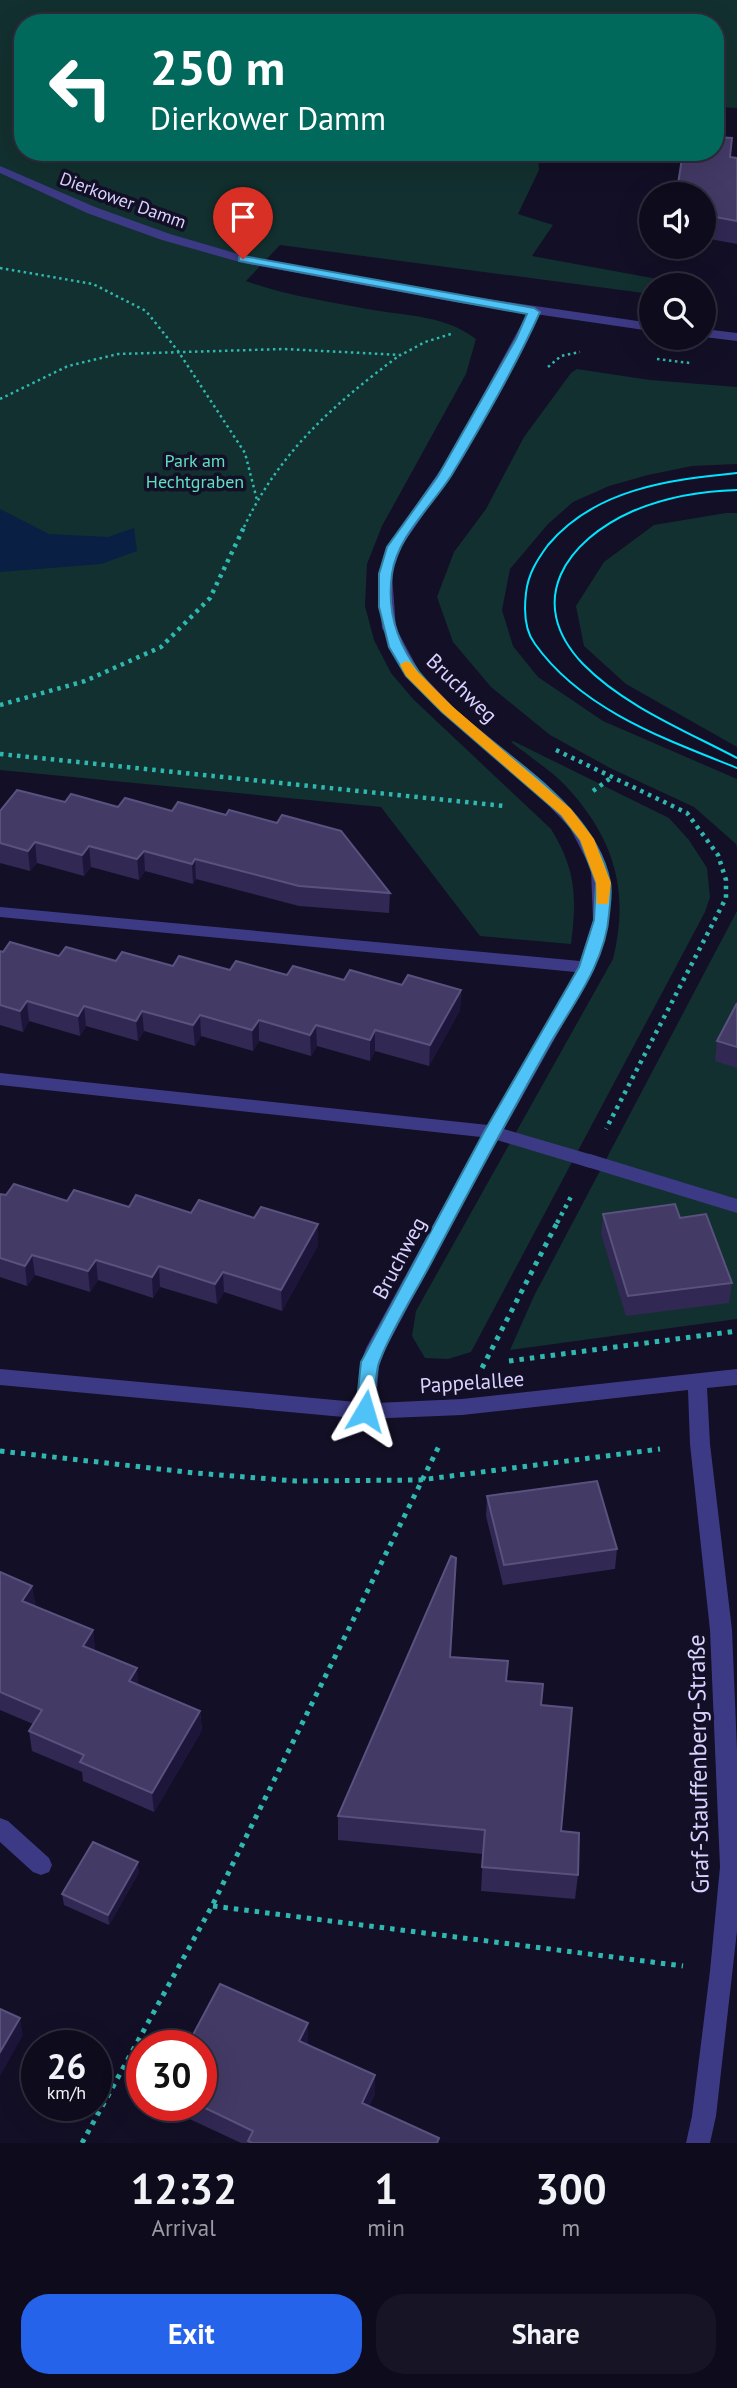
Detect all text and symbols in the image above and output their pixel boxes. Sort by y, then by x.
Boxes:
text: 250 m [150,35,285,99]
icon: left [35,42,126,133]
text: Dierkower Damm [150,97,386,139]
street label: Dierkower Damm [57,166,189,234]
map controls [639,182,716,350]
button: sound [639,182,716,259]
pin [213,187,273,259]
icon: arrive [224,198,262,236]
button: search [639,273,716,350]
park label: Park am Hechtgraben [146,449,244,493]
street label: Bruchweg [421,648,503,728]
street label: Bruchweg [366,1213,432,1303]
street label: Pappelallee [419,1365,525,1399]
position arrow [328,1374,402,1448]
street label: Graf-Stauffenberg-Straße [680,1634,716,1894]
speed limit sign: 30 [126,2030,217,2121]
text: 26 [47,2043,86,2089]
text: km/h [47,2081,86,2104]
text: 12:32 [130,2161,237,2216]
text: 1 [374,2161,398,2216]
text: 300 [535,2161,607,2216]
text: Arrival [151,2213,216,2242]
text: min [367,2213,405,2242]
text: m [562,2213,580,2242]
button: Exit [21,2294,362,2374]
button: Share [376,2294,716,2374]

